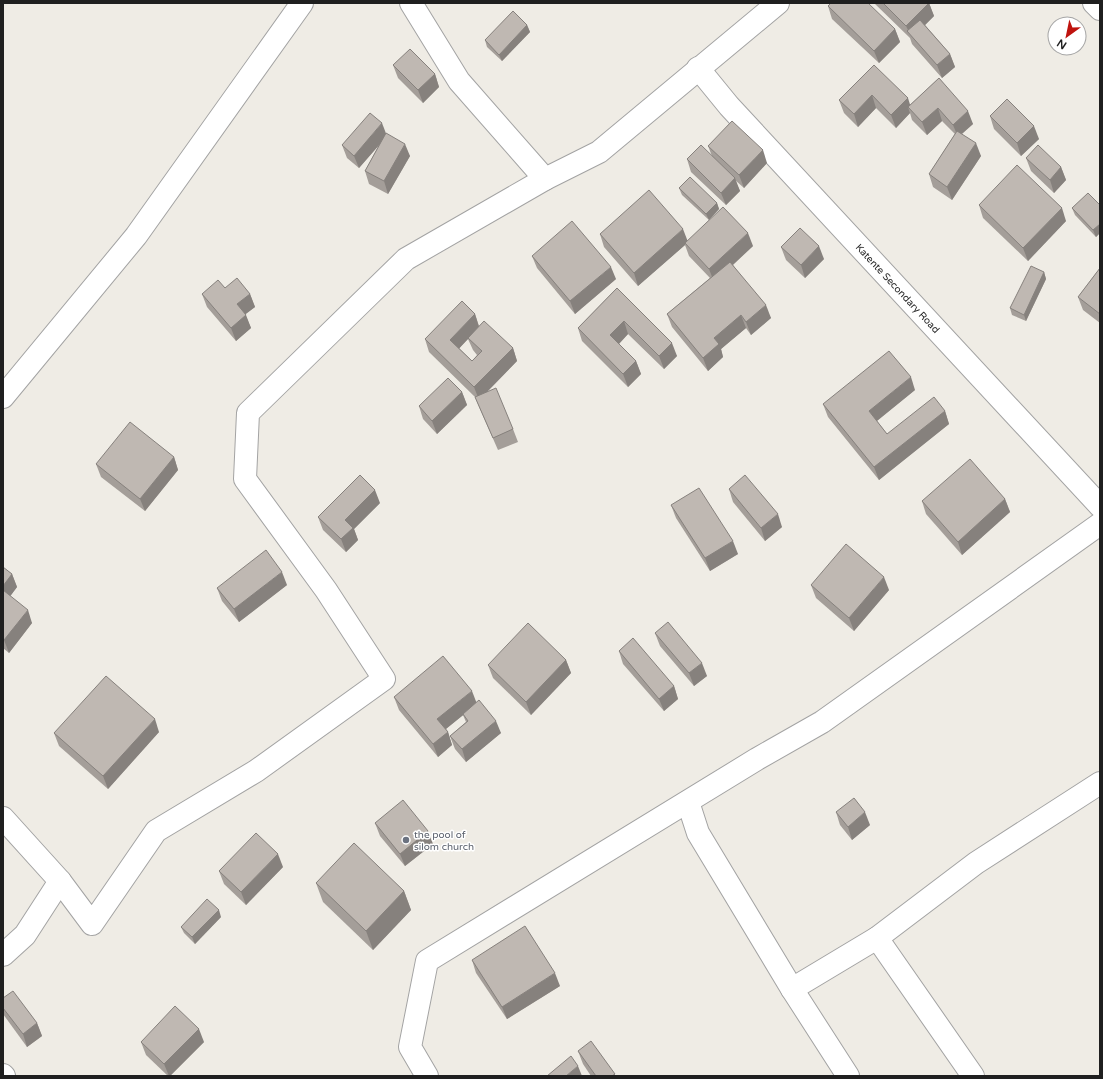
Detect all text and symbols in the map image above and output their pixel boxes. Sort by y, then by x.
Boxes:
north arrow [1047,16,1087,56]
text: N [1055,36,1069,52]
street label: Katente Secondary Road [853,242,942,336]
place label: the pool of silom church [414,829,474,853]
marker: the pool of silom church [401,835,411,845]

